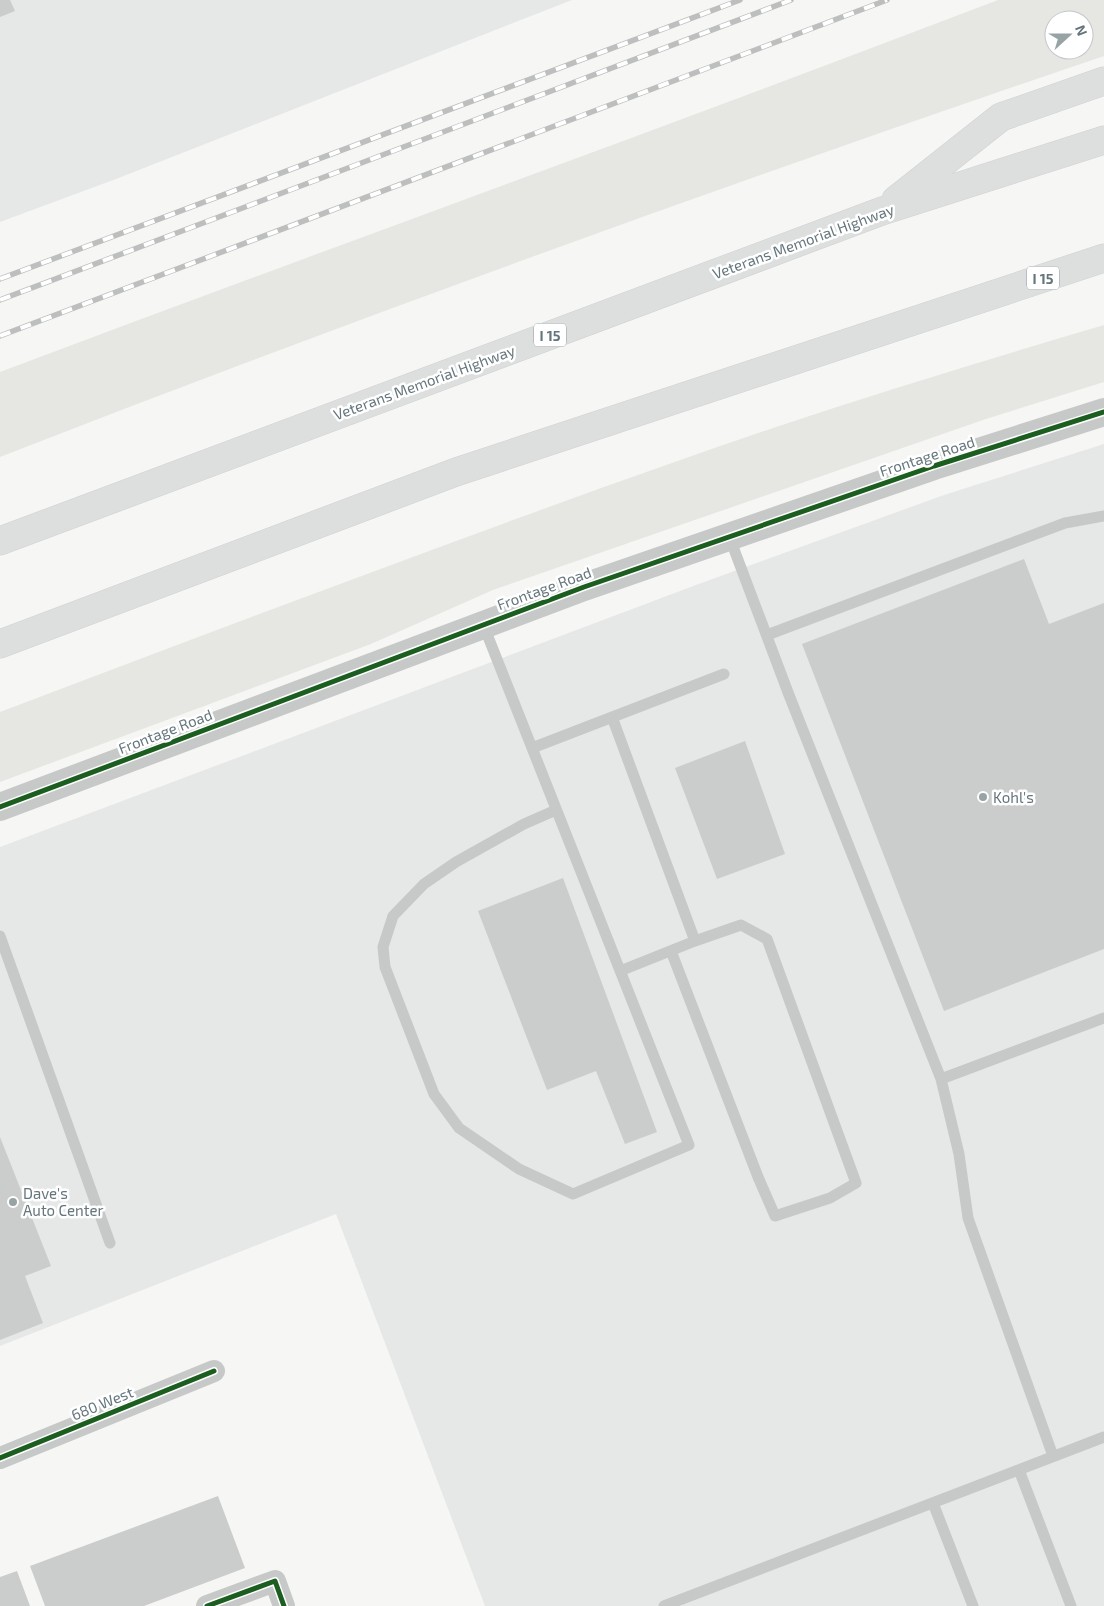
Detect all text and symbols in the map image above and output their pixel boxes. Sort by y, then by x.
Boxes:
north arrow [1044,10,1094,60]
text: N [1072,22,1091,38]
street label: Veterans Memorial Highway [710,200,896,282]
road number: I 15 [1027,266,1059,290]
road number: I 15 [534,324,566,346]
street label: Veterans Memorial Highway [331,341,517,423]
street label: Frontage Road [877,432,977,480]
street label: Frontage Road [494,563,594,613]
street label: Frontage Road [116,705,214,757]
place label: Kohl's [993,788,1034,806]
marker: Kohl's [977,791,989,803]
place label: Dave's Auto Center [23,1184,104,1219]
marker: Dave's Auto Center [7,1196,19,1208]
street label: 680 West [68,1382,136,1424]

